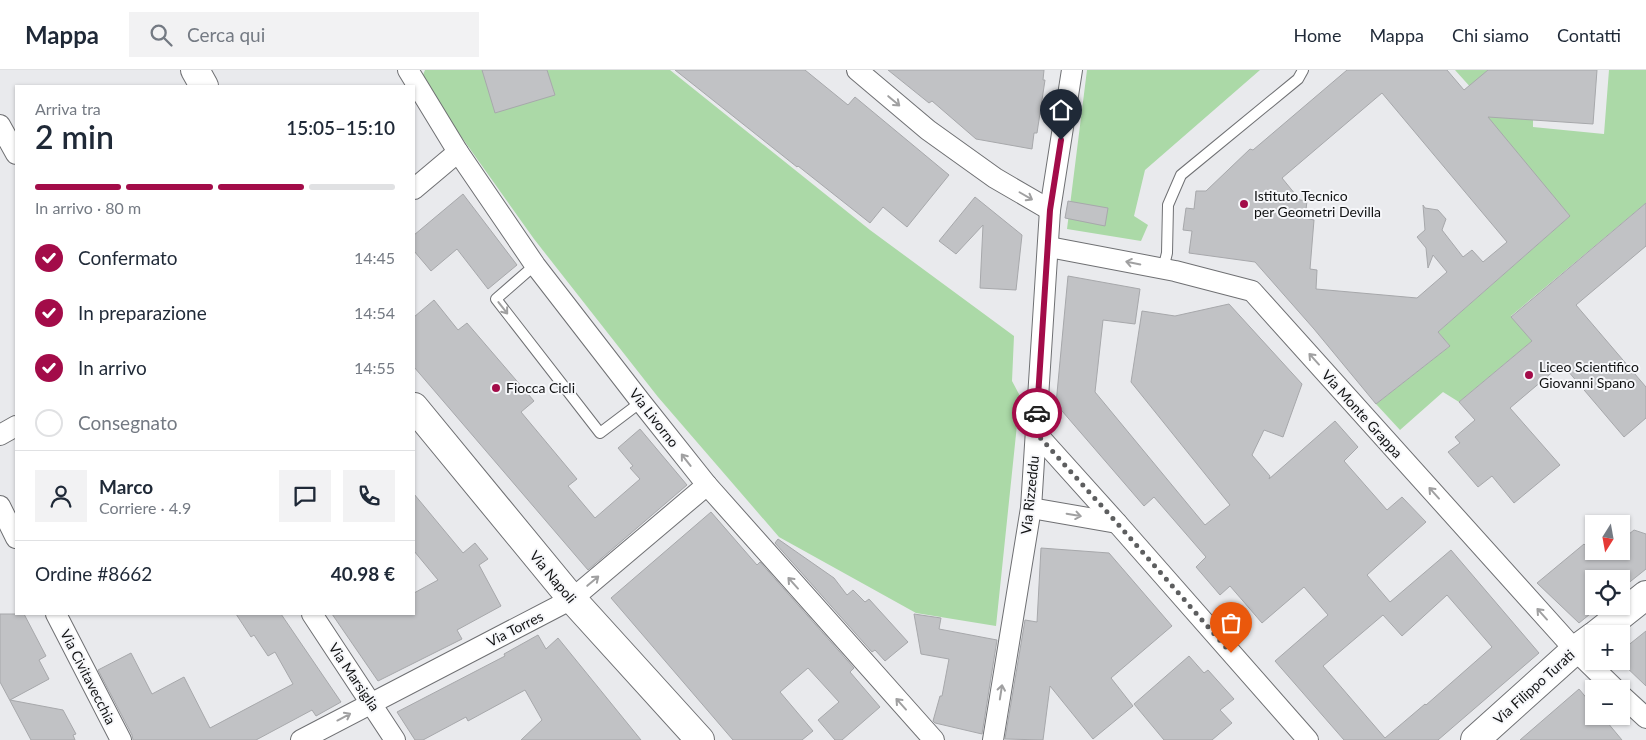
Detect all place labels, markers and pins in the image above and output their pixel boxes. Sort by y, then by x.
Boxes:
pin [1040,89,1082,140]
place label: Istituto Tecnico per Geometri Devilla [1254,187,1381,220]
marker: Istituto Tecnico per Geometri Devilla [1238,198,1250,210]
place label: Liceo Scientifico Giovanni Spano [1539,358,1639,391]
marker: Liceo Scientifico Giovanni Spano [1523,369,1535,381]
place label: Fiocca Cicli [506,379,575,396]
marker: Fiocca Cicli [490,382,502,394]
pin [1210,602,1252,653]

